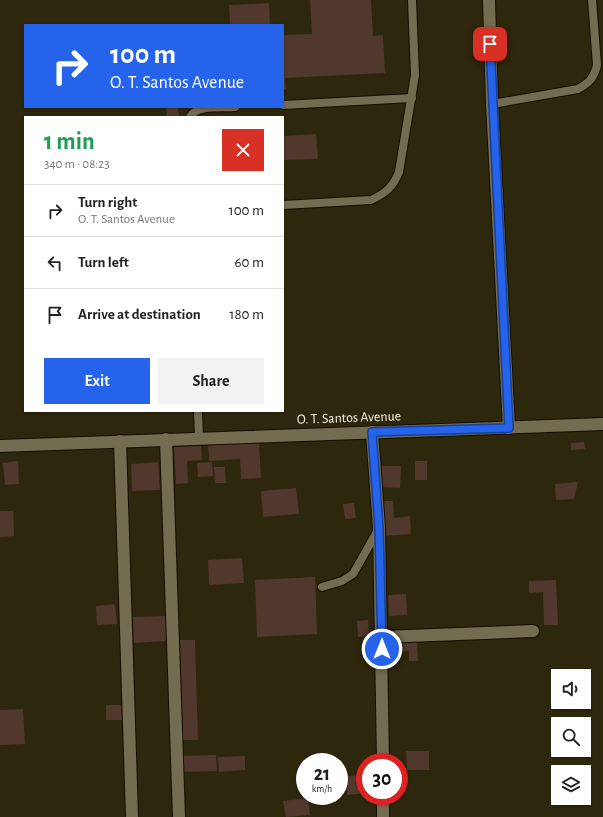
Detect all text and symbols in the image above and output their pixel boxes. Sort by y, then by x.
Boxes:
pin [473,27,507,61]
icon: arrive [479,33,501,55]
icon: right [44,40,96,92]
text: 100 m [110,41,176,69]
text: O. T. Santos Avenue [110,74,244,92]
button: close [222,129,264,171]
text: 1 min [44,130,95,154]
text: 340 m · 08:23 [44,158,110,171]
text: Turn right [78,195,137,210]
icon: right [44,200,66,222]
text: 100 m [229,203,264,218]
text: O. T. Santos Avenue [78,213,175,226]
icon: left [44,252,66,274]
text: Turn left [78,255,129,270]
text: 60 m [235,255,264,270]
icon: arrive [44,304,66,326]
text: Arrive at destination [78,307,201,322]
text: 180 m [229,307,264,322]
button: Exit [44,358,150,404]
button: Share [158,358,264,404]
street label: O. T. Santos Avenue [297,409,401,427]
position arrow [361,628,403,670]
map controls [551,669,591,805]
button: sound [551,669,591,709]
button: search [551,717,591,757]
speed limit sign: 30 [356,753,408,805]
text: 21 [314,764,330,784]
button: layers [551,765,591,805]
text: km/h [312,784,332,794]

